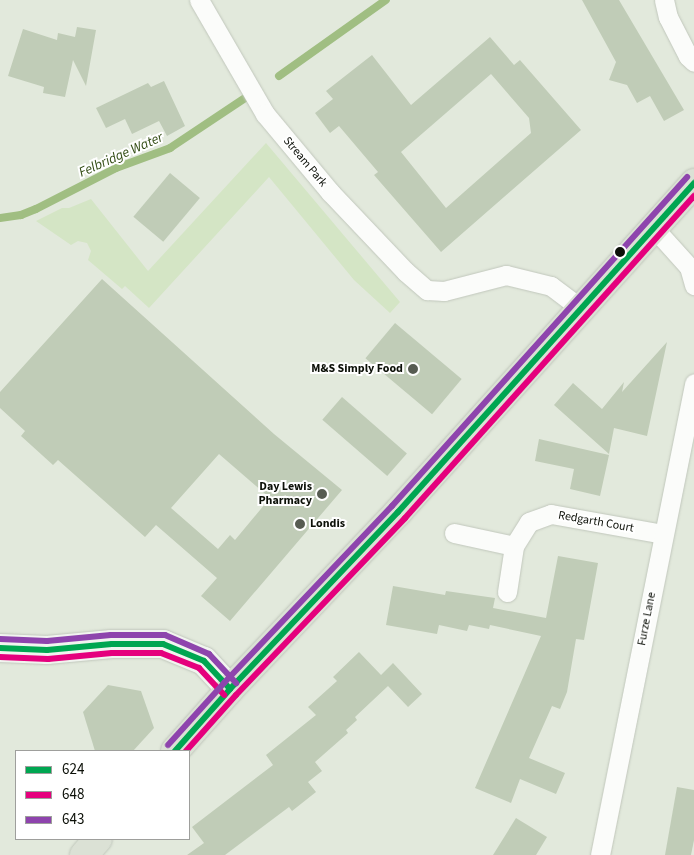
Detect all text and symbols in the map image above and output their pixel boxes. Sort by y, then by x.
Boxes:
water label: Felbridge Water [76,129,166,181]
street label: Stream Park [280,134,330,190]
unlabelled marker [615,247,625,257]
place label: M&S Simply Food [311,362,403,376]
marker: M&S Simply Food [407,363,419,375]
place label: Day Lewis Pharmacy [258,480,312,508]
marker: Day Lewis Pharmacy [316,488,328,500]
street label: Redgarth Court [557,508,635,536]
place label: Londis [310,517,345,531]
marker: Londis [294,518,306,530]
street label: Furze Lane [635,591,659,647]
legend [15,750,190,840]
text: 624 [62,759,84,780]
text: 648 [62,784,84,805]
text: 643 [62,809,84,830]

